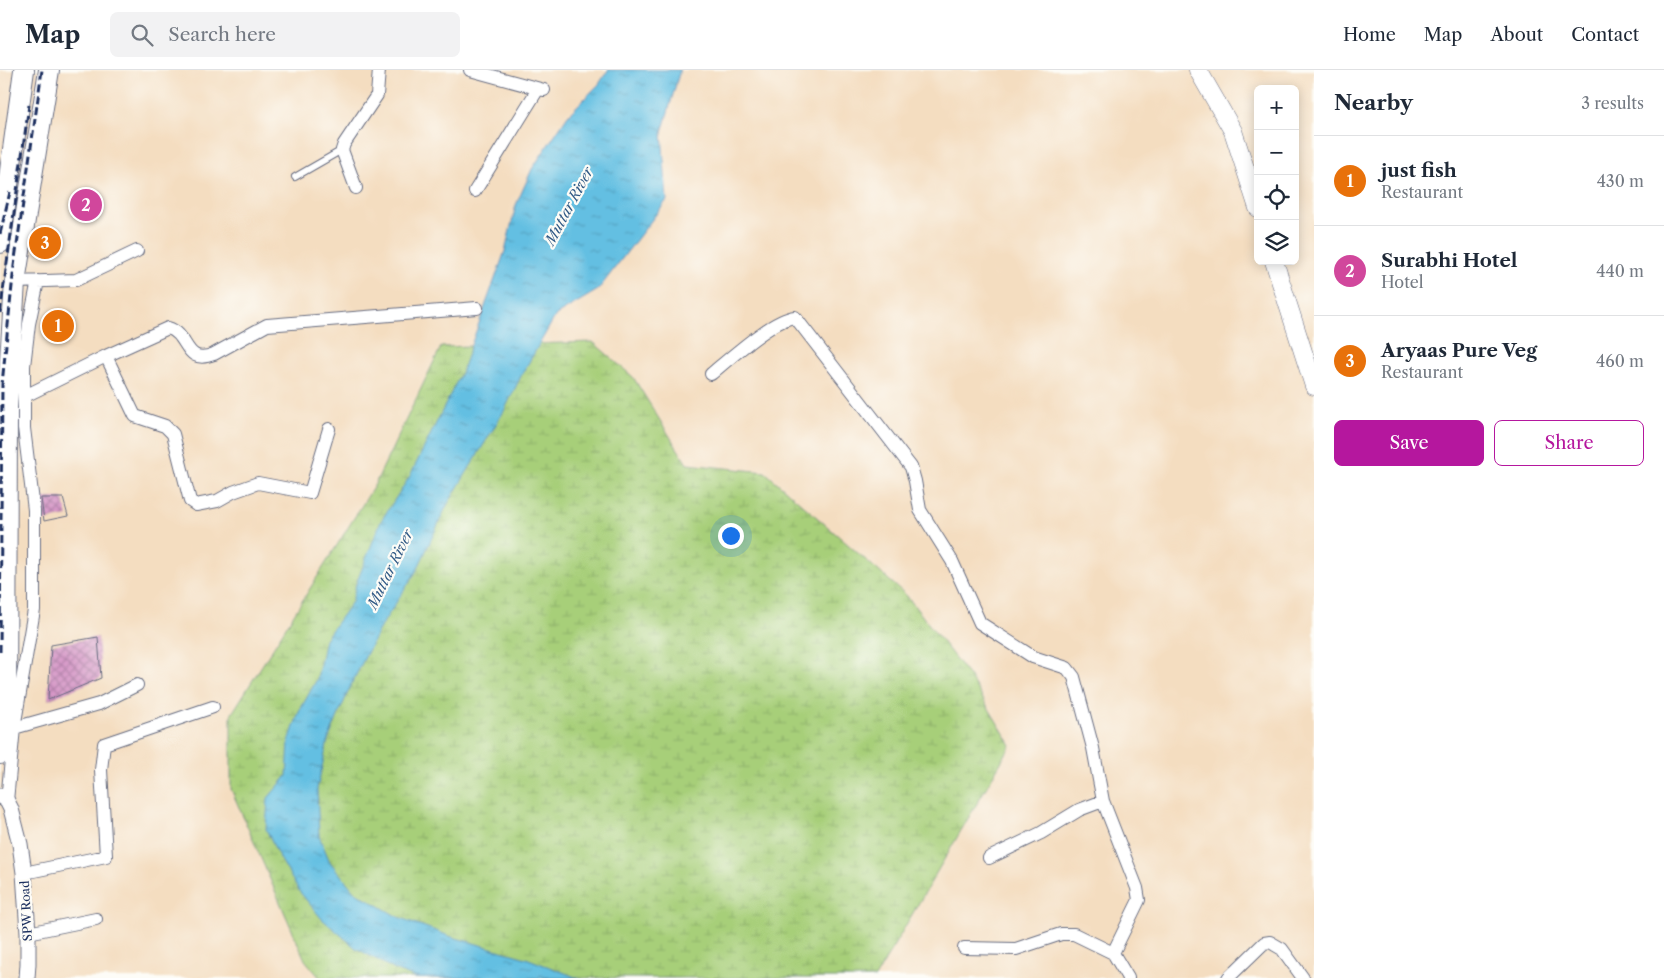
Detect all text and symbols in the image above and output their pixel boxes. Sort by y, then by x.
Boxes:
search box [110,12,460,57]
text: Map [25,20,80,49]
icon: search [128,21,156,49]
text: Search here [168,23,276,46]
text: Home [1343,24,1396,46]
text: Map [1424,24,1462,46]
text: About [1490,24,1543,46]
text: Contact [1571,24,1639,46]
map controls [1254,85,1299,265]
button: + [1254,85,1299,130]
text: Nearby [1334,90,1413,115]
text: 3 results [1581,93,1644,113]
button: − [1254,130,1299,175]
text: just fish [1381,159,1457,182]
water label: Muttar River [540,163,598,250]
text: 1 [1346,171,1354,191]
text: 430 m [1597,171,1644,191]
button: locate [1254,175,1299,220]
text: Restaurant [1381,182,1463,202]
pin: 2 [70,186,102,224]
button: layers [1254,220,1299,265]
pin: 3 [29,224,61,262]
text: Surabhi Hotel [1381,249,1517,272]
text: 2 [1345,261,1355,281]
text: 440 m [1596,261,1644,281]
text: Hotel [1381,272,1424,292]
pin: 1 [42,307,74,345]
text: Aryaas Pure Veg [1381,339,1537,362]
text: 3 [1345,351,1355,371]
text: 460 m [1596,351,1644,371]
text: Restaurant [1381,362,1463,382]
button: Save [1334,420,1484,466]
button: Share [1494,420,1644,466]
your location [718,523,744,549]
water label: Muttar River [362,525,418,613]
street label: SPW Road [17,880,35,942]

